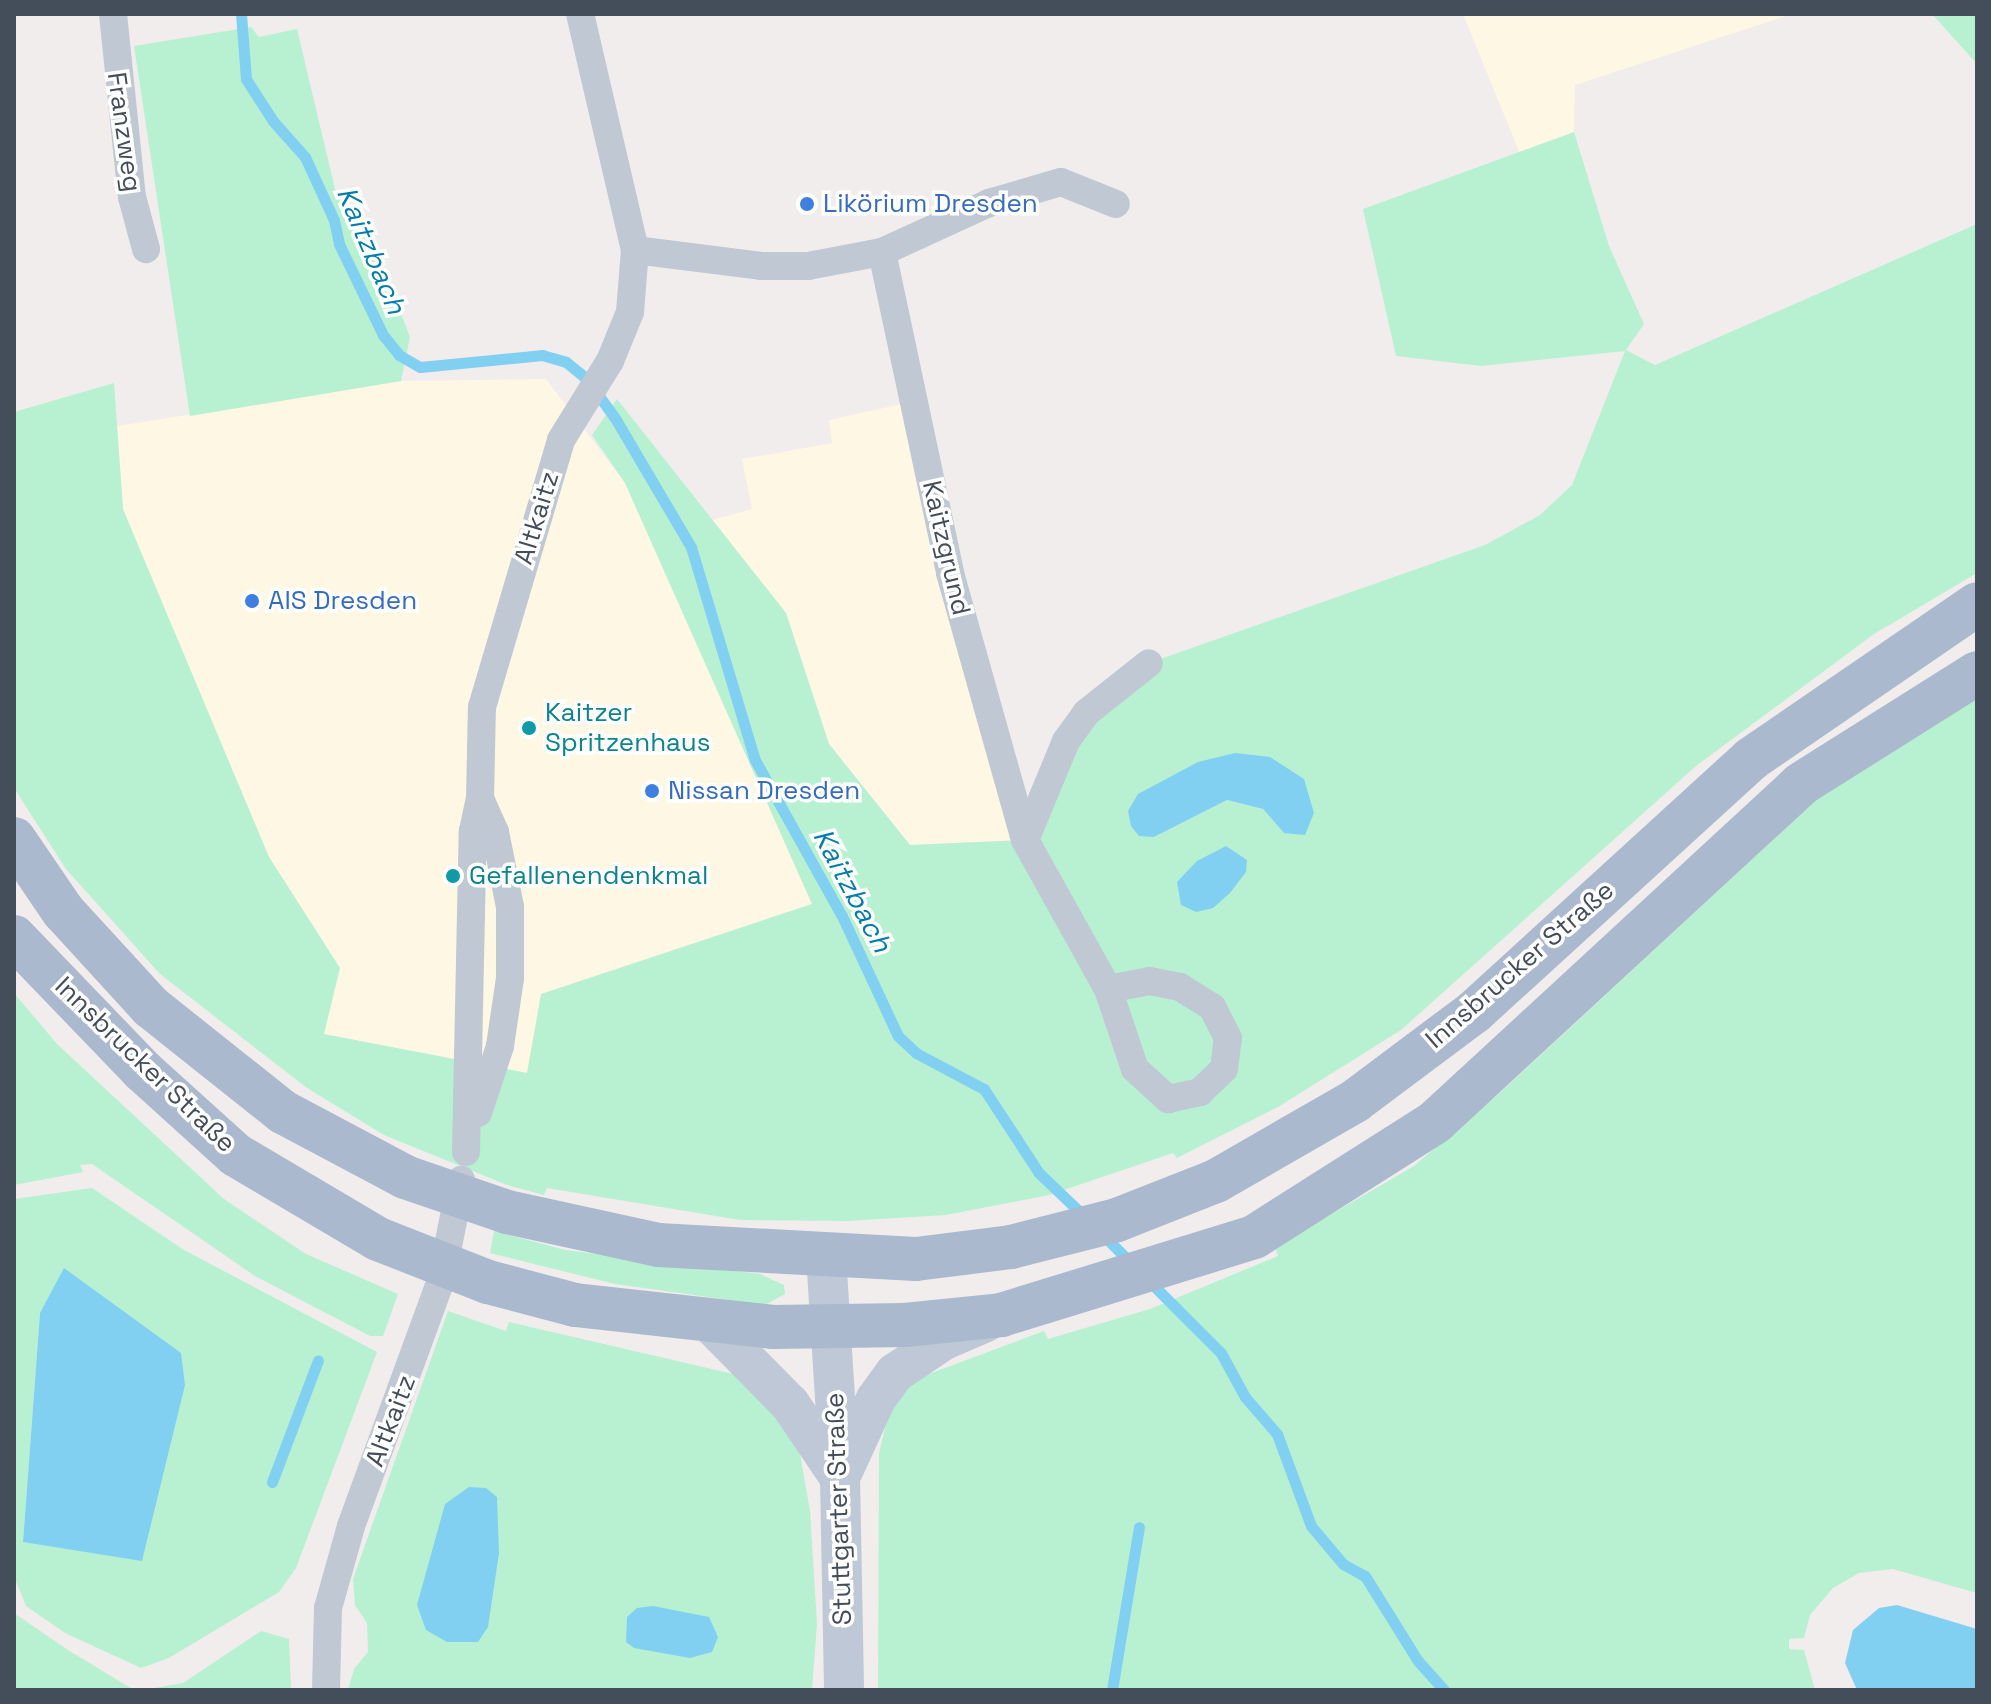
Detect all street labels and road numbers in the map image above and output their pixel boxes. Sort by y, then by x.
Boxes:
street label: Franzweg [100,70,148,194]
street label: Altkaitz [508,468,566,568]
street label: Kaitzgrund [915,478,977,618]
street label: Innsbrucker Straße [1420,875,1620,1055]
street label: Innsbrucker Straße [48,971,242,1159]
street label: Altkaitz [359,1371,423,1471]
street label: Stuttgarter Straße [819,1392,859,1626]

